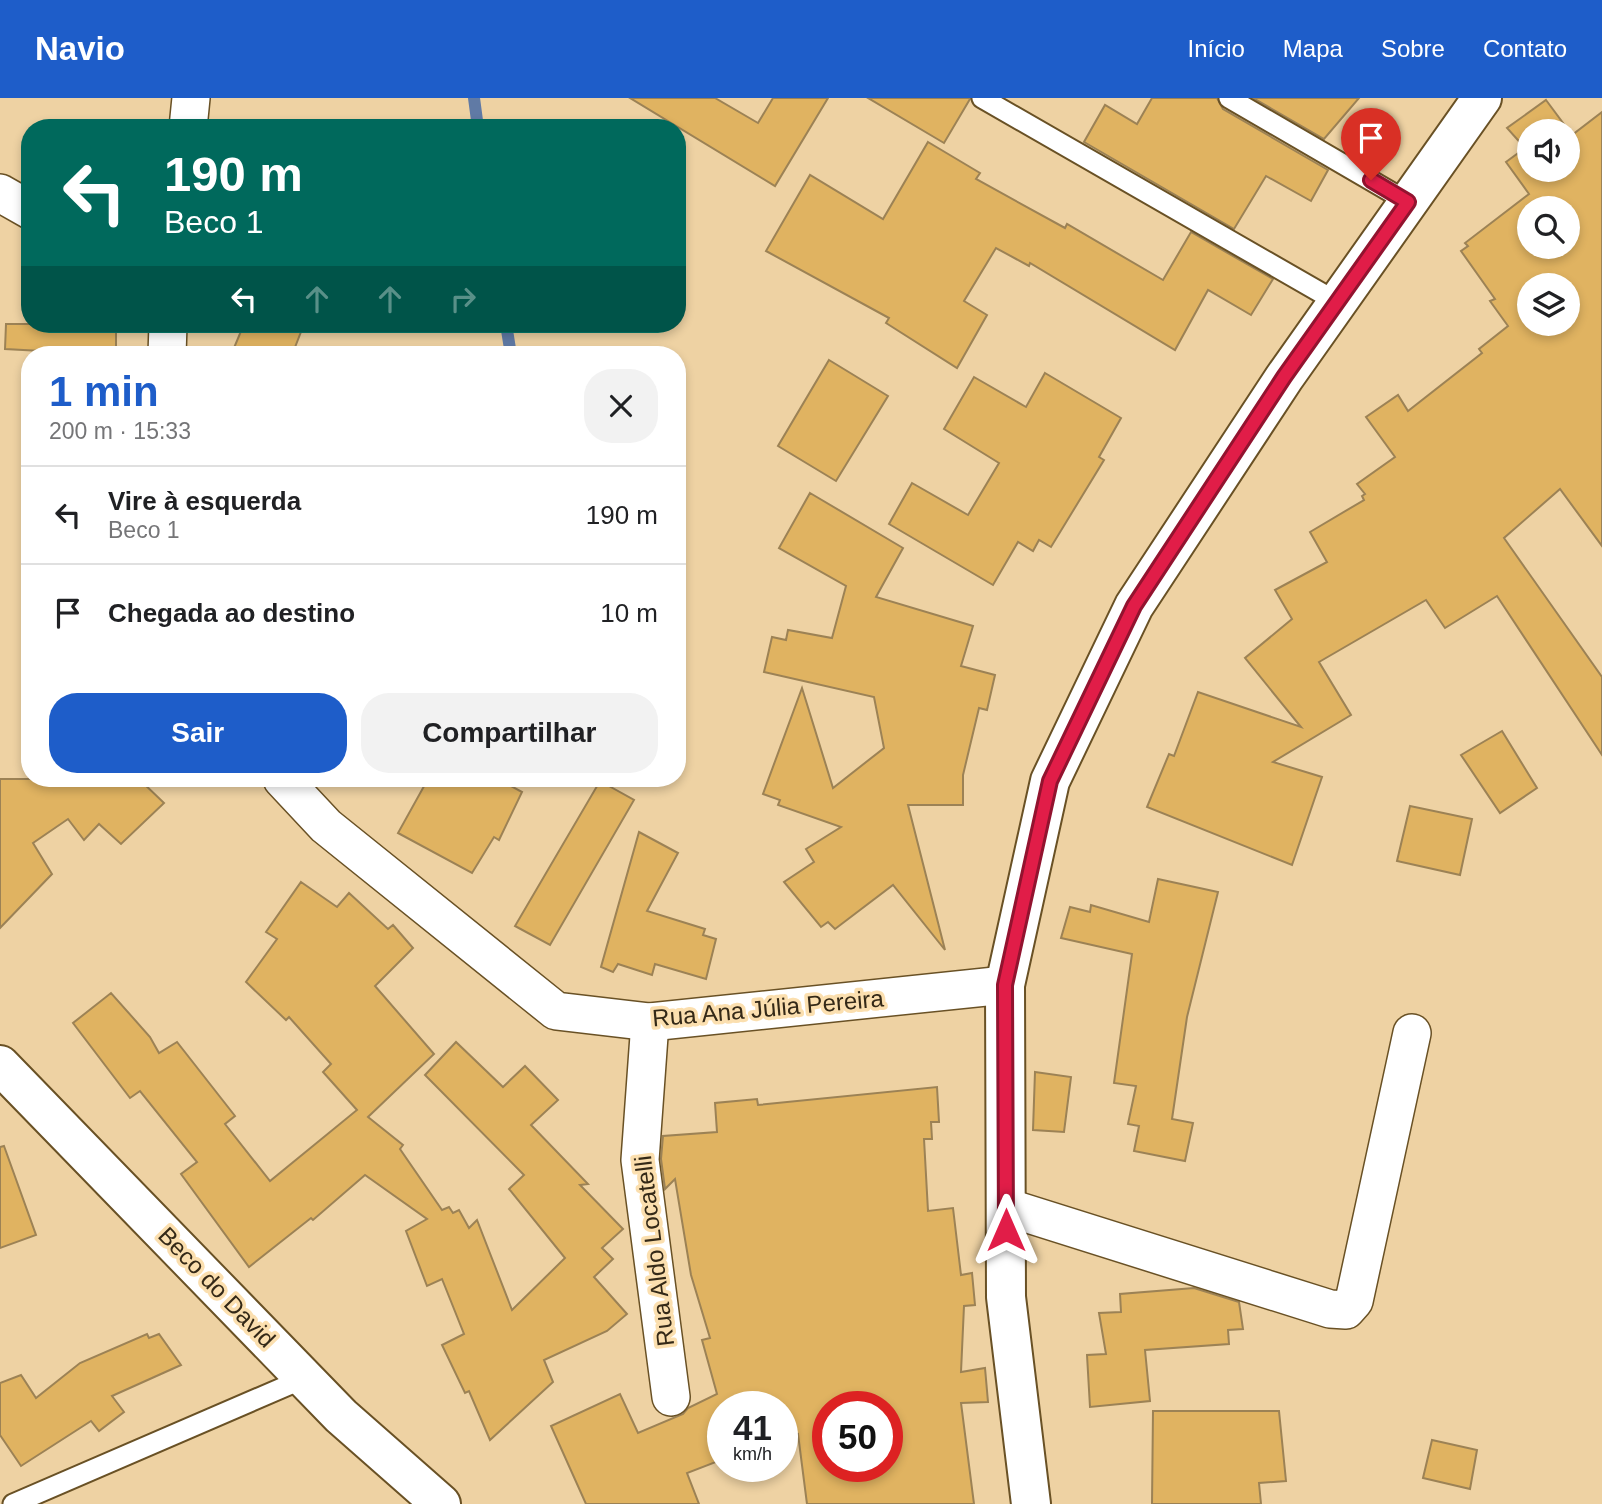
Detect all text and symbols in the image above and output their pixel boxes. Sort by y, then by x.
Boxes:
text: Navio [35,30,125,67]
text: Início [1187,35,1245,62]
text: Mapa [1283,35,1343,62]
text: Sobre [1381,35,1445,62]
text: Contato [1483,35,1567,62]
pin [1341,108,1401,180]
icon: arrive [1352,119,1390,157]
map controls [1517,119,1580,336]
button: sound [1517,119,1580,182]
icon: left [49,147,140,238]
text: 190 m [164,147,303,201]
button: search [1517,196,1580,259]
text: Beco 1 [164,204,264,240]
button: layers [1517,273,1580,336]
icon: left [225,280,263,318]
icon: ahead [298,280,336,318]
icon: ahead [371,280,409,318]
icon: right [444,280,482,318]
text: 1 min [49,368,159,415]
button: close [584,369,658,443]
text: 200 m · 15:33 [49,418,191,444]
text: Vire à esquerda [108,486,301,516]
icon: left [49,496,87,534]
text: 190 m [586,500,658,530]
text: Beco 1 [108,517,180,543]
icon: arrive [49,594,87,632]
text: Chegada ao destino [108,598,355,628]
text: 10 m [600,598,658,628]
button: Sair [49,693,347,773]
button: Compartilhar [361,693,658,773]
street label: Rua Ana Júlia Pereira [651,984,885,1032]
street label: Rua Aldo Locatelli [629,1154,679,1348]
position arrow [969,1193,1043,1267]
street label: Beco do David [153,1221,281,1353]
speed limit sign: 50 [812,1391,903,1482]
text: 41 [733,1408,772,1447]
text: km/h [733,1444,772,1464]

